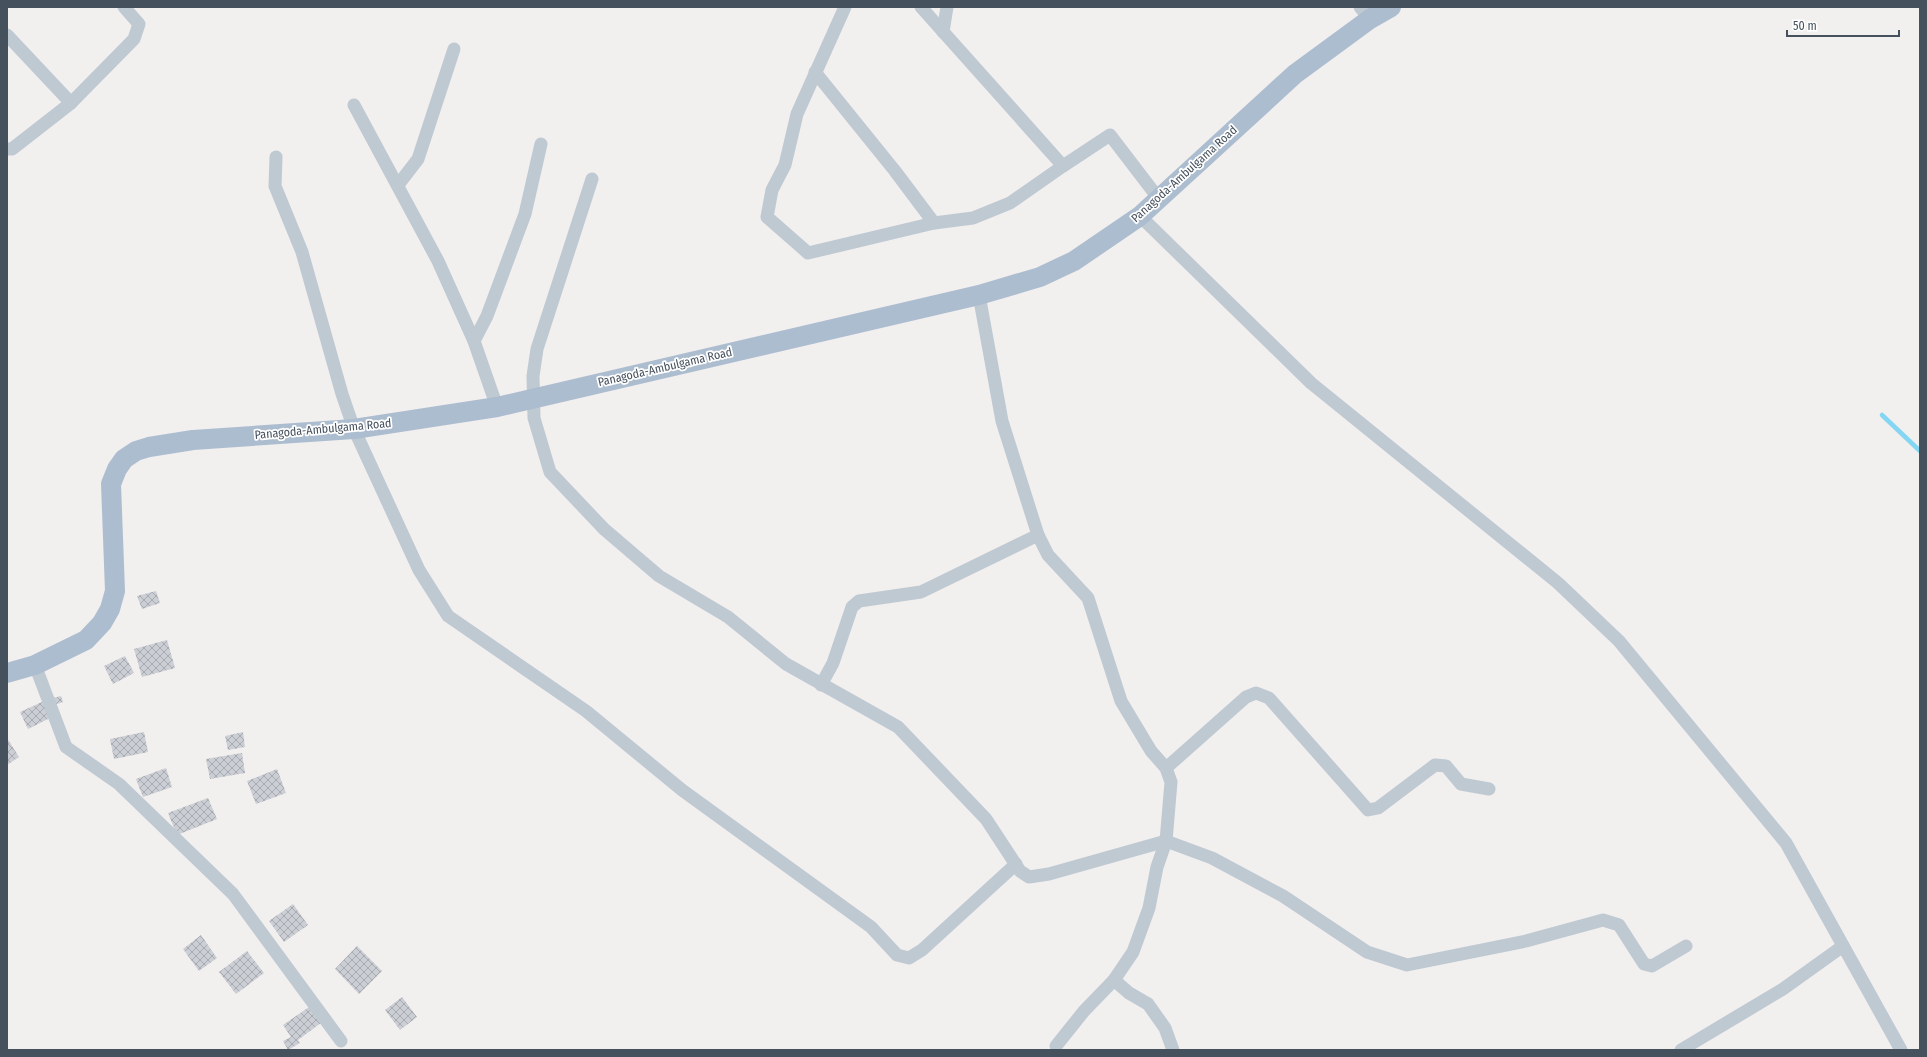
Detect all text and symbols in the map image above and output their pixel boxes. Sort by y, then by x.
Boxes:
scale bar [1787,12,1899,38]
text: 50 m [1793,19,1817,33]
street label: Panagoda-Ambulgama Road [1128,123,1240,225]
street label: Panagoda-Ambulgama Road [597,345,733,389]
street label: Panagoda-Ambulgama Road [254,416,392,442]

